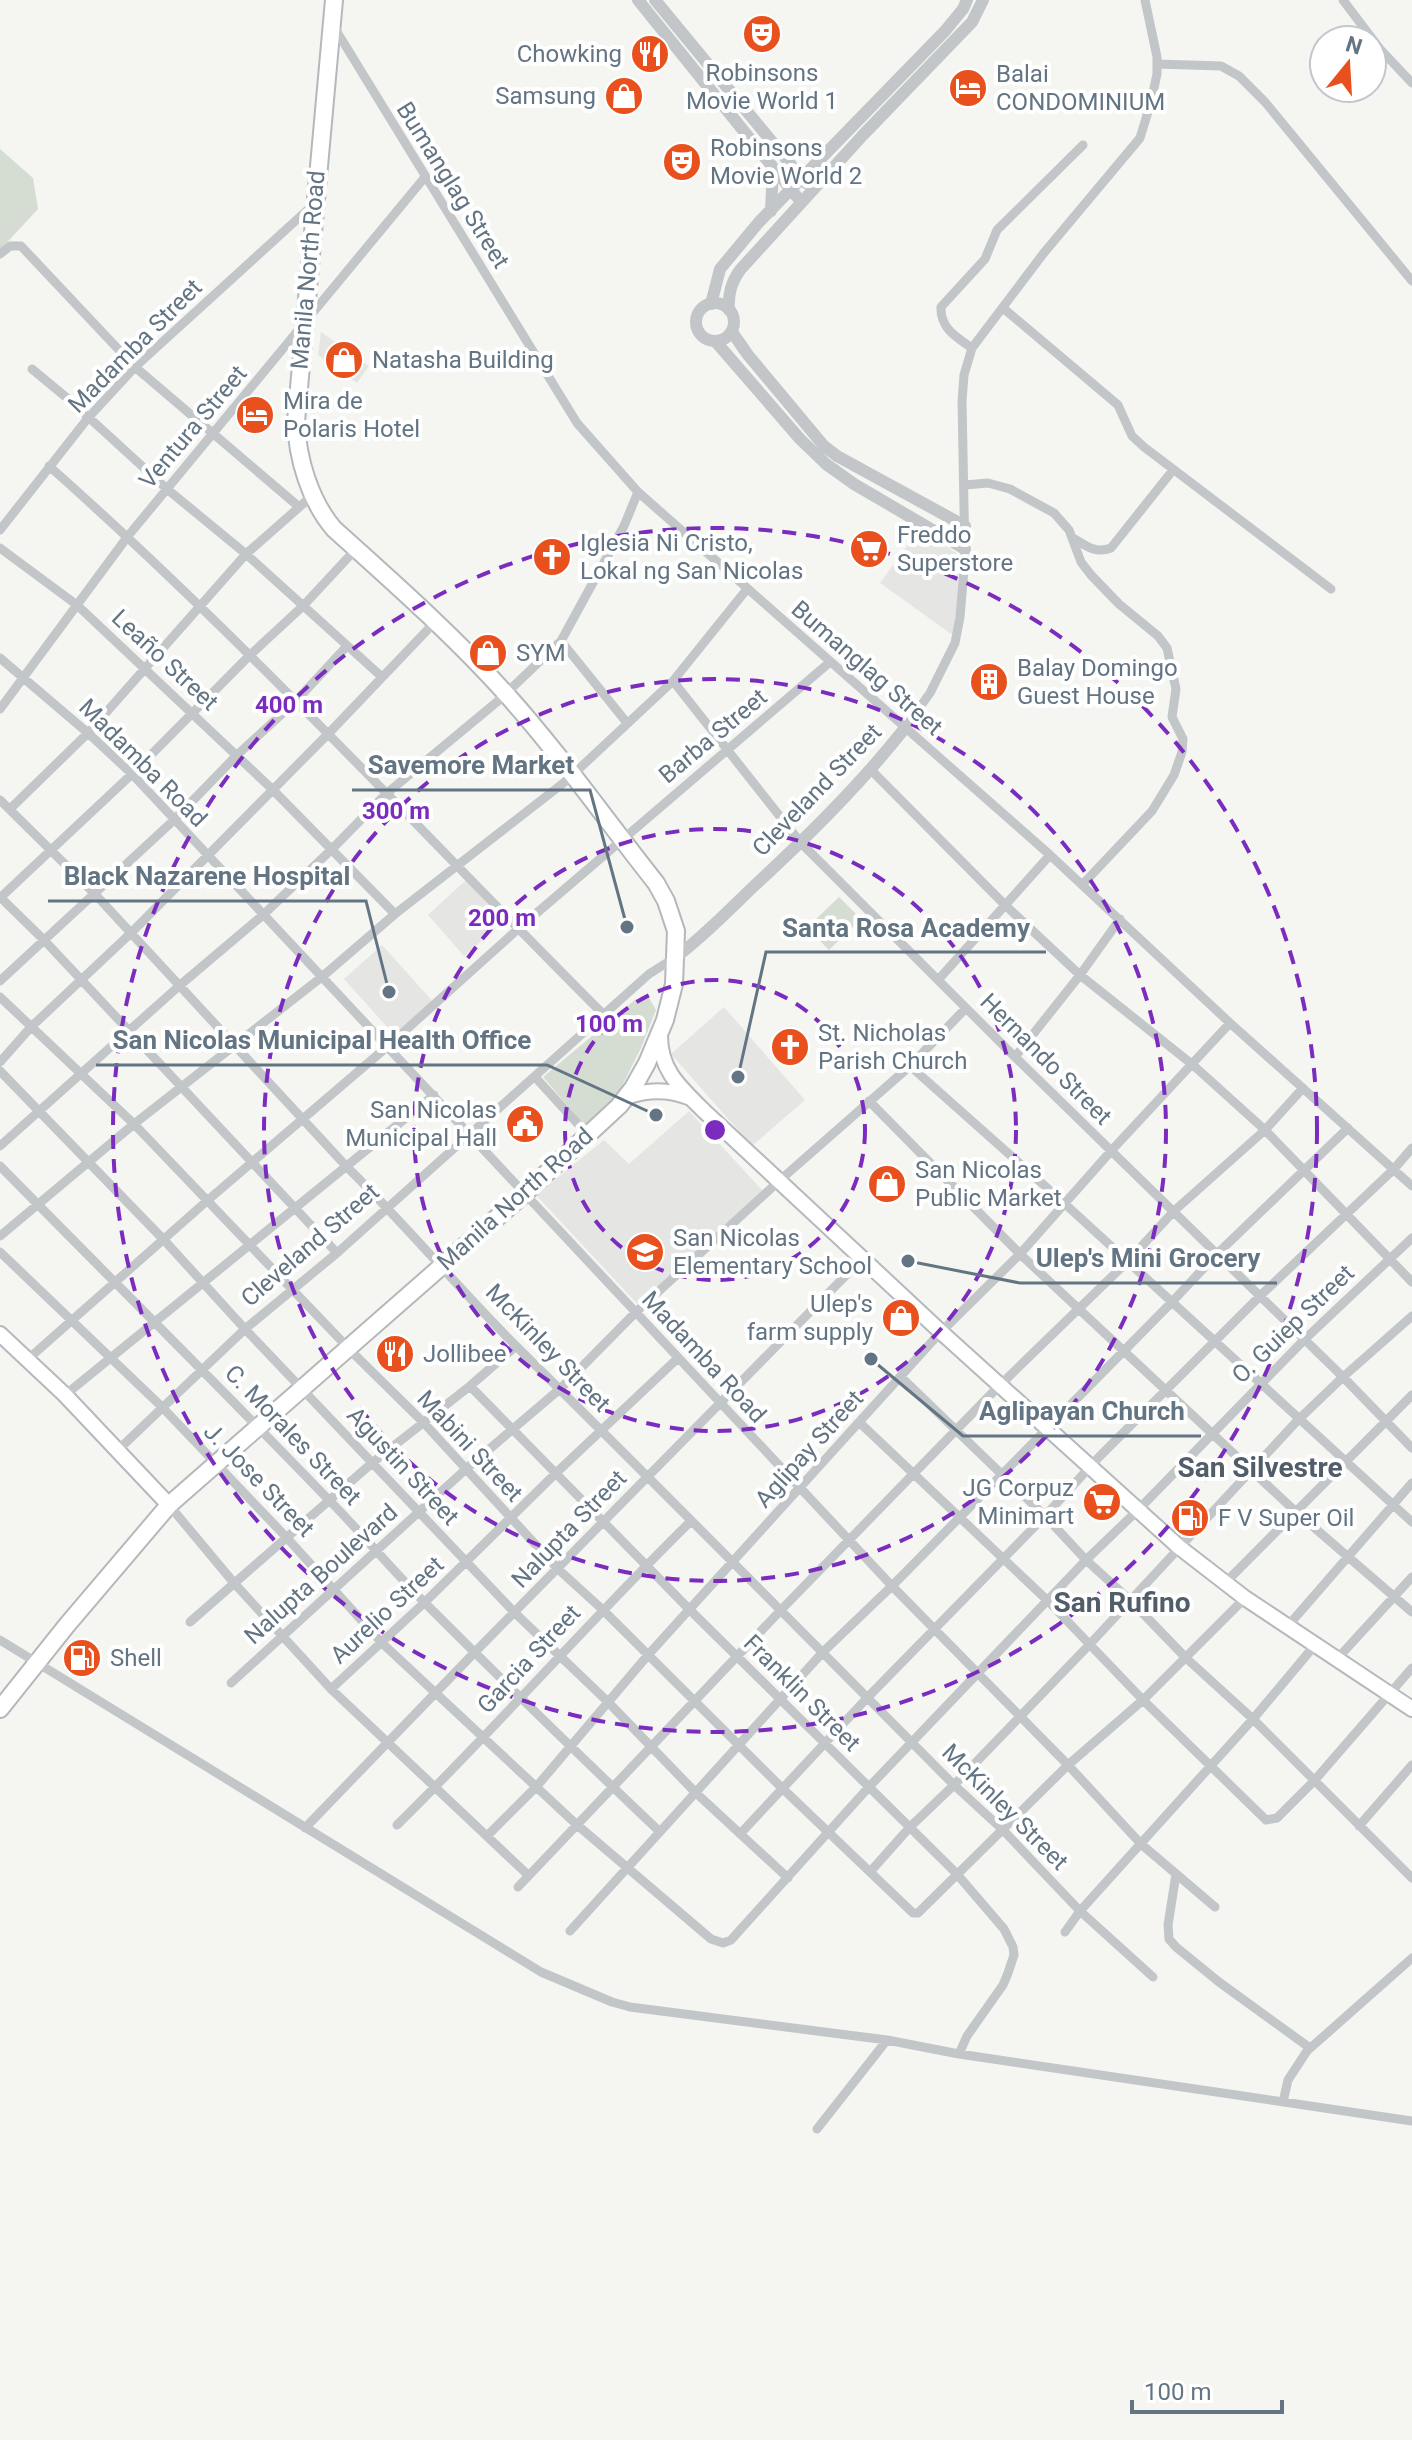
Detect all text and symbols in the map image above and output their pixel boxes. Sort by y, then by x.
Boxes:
theatre icon: Robinsons Movie World 1 [741,13,783,55]
north arrow [1308,24,1388,104]
text: N [1343,31,1365,60]
restaurant icon: Chowking [629,33,671,75]
place label: Chowking [517,40,622,68]
place label: Robinsons Movie World 1 [686,59,838,115]
place label: Balai CONDOMINIUM [996,60,1165,116]
hotel icon: Balai CONDOMINIUM [947,67,989,109]
shop icon: Samsung [603,75,645,117]
place label: Samsung [495,82,596,110]
street label: Bumanglag Street [391,97,515,273]
place label: Robinsons Movie World 2 [710,134,862,190]
theatre icon: Robinsons Movie World 2 [661,141,703,183]
street label: Manila North Road [285,169,331,371]
street label: Madamba Street [62,273,208,419]
shop icon: Natasha Building [323,339,365,381]
place label: Natasha Building [372,346,554,374]
street label: Ventura Street [133,360,253,494]
place label: Mira de Polaris Hotel [283,387,420,443]
hotel icon: Mira de Polaris Hotel [234,394,276,436]
place label: Freddo Superstore [897,521,1013,577]
supermarket icon: Freddo Superstore [848,528,890,570]
place label: Iglesia Ni Cristo, Lokal ng San Nicolas [580,529,803,585]
church icon: Iglesia Ni Cristo, Lokal ng San Nicolas [531,536,573,578]
street label: Bumanglag Street [786,595,948,741]
street label: Leaño Street [106,604,224,716]
shop icon: SYM [467,632,509,674]
place label: SYM [516,639,566,667]
place label: Balay Domingo Guest House [1017,654,1178,710]
building icon: Balay Domingo Guest House [968,661,1010,703]
street label: Barba Street [653,683,773,789]
text: 400 m [255,691,323,719]
street label: Madamba Road [73,693,213,833]
street label: Cleveland Street [747,718,887,862]
callout: Savemore Market [352,740,590,790]
text: Savemore Market [368,750,574,780]
text: 300 m [362,797,430,825]
callout: Black Nazarene Hospital [48,851,366,901]
text: Black Nazarene Hospital [64,861,350,891]
callout: Santa Rosa Academy [766,902,1046,952]
text: 200 m [468,904,536,932]
text: Santa Rosa Academy [782,913,1031,943]
street label: Hernando Street [975,988,1118,1131]
text: 100 m [575,1010,643,1038]
callout: San Nicolas Municipal Health Office [96,1015,547,1065]
place label: St. Nicholas Parish Church [818,1019,967,1075]
text: San Nicolas Municipal Health Office [113,1025,531,1055]
church icon: St. Nicholas Parish Church [769,1026,811,1068]
place label: San Nicolas Municipal Hall [345,1096,497,1152]
public building icon: San Nicolas Municipal Hall [504,1103,546,1145]
centre of rings [701,1116,729,1144]
street label: Manila North Road [431,1122,599,1276]
place label: San Nicolas Public Market [915,1156,1062,1212]
shop icon: San Nicolas Public Market [866,1163,908,1205]
street label: Cleveland Street [235,1178,385,1312]
place label: San Nicolas Elementary School [673,1224,872,1280]
school or university icon: San Nicolas Elementary School [624,1231,666,1273]
callout: Ulep's Mini Grocery [1020,1233,1277,1283]
text: Ulep's Mini Grocery [1036,1243,1261,1273]
street label: O. Guiep Street [1226,1259,1360,1389]
street label: McKinley Street [480,1278,616,1418]
street label: Madamba Road [636,1286,772,1428]
place label: Ulep's farm supply [747,1290,874,1346]
shop icon: Ulep's farm supply [880,1297,922,1339]
restaurant icon: Jollibee [374,1333,416,1375]
place label: Jollibee [423,1340,506,1368]
street label: C. Morales Street [219,1359,367,1511]
street label: Mabini Street [411,1385,529,1507]
street label: Aglipay Street [749,1385,869,1513]
callout: Aglipayan Church [963,1386,1201,1436]
text: Aglipayan Church [979,1396,1185,1426]
street label: Agustin Street [341,1401,465,1531]
street label: J. Jose Street [198,1417,320,1543]
district label: San Silvestre [1177,1451,1343,1484]
street label: Nalupta Street [506,1464,632,1594]
place label: JG Corpuz Minimart [962,1474,1074,1530]
supermarket icon: JG Corpuz Minimart [1081,1481,1123,1523]
fuel station icon: F V Super Oil [1169,1497,1211,1539]
street label: Nalupta Boulevard [239,1498,403,1650]
place label: F V Super Oil [1218,1504,1354,1532]
street label: Aurelio Street [325,1551,449,1669]
district label: San Rufino [1053,1586,1191,1619]
street label: Garcia Street [472,1599,586,1719]
street label: Franklin Street [738,1629,866,1757]
fuel station icon: Shell [61,1637,103,1679]
place label: Shell [110,1644,162,1672]
street label: McKinley Street [936,1738,1074,1876]
scale bar [1132,2364,1282,2414]
text: 100 m [1144,2378,1211,2406]

